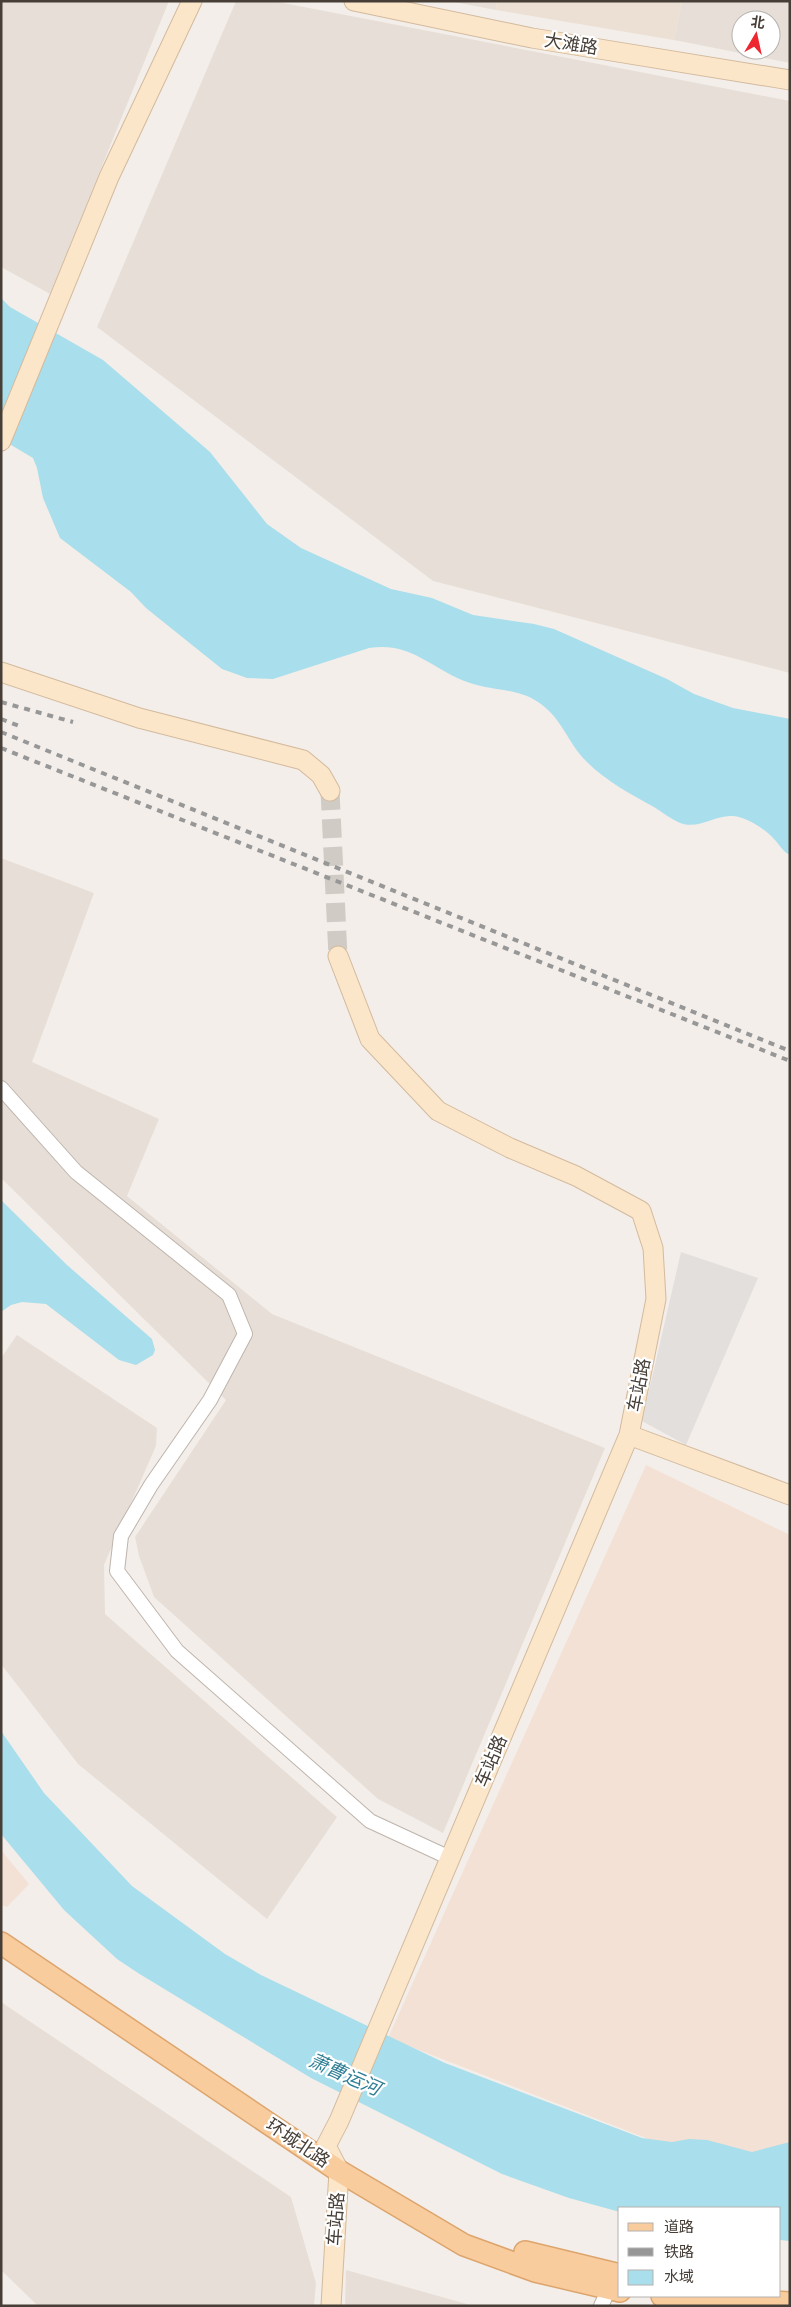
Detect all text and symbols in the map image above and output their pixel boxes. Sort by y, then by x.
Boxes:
north arrow [731,10,781,60]
text: 北 [750,12,766,32]
street label: 大滩路 [543,28,600,59]
street label: 车站路 [622,1356,655,1414]
street label: 车站路 [469,1731,512,1790]
water label: 萧曹运河 [305,2048,388,2102]
street label: 环城北路 [262,2113,335,2172]
street label: 车站路 [322,2191,349,2247]
legend [618,2207,781,2297]
text: 道路 [664,2217,694,2236]
text: 铁路 [664,2242,694,2261]
text: 水域 [664,2267,694,2286]

